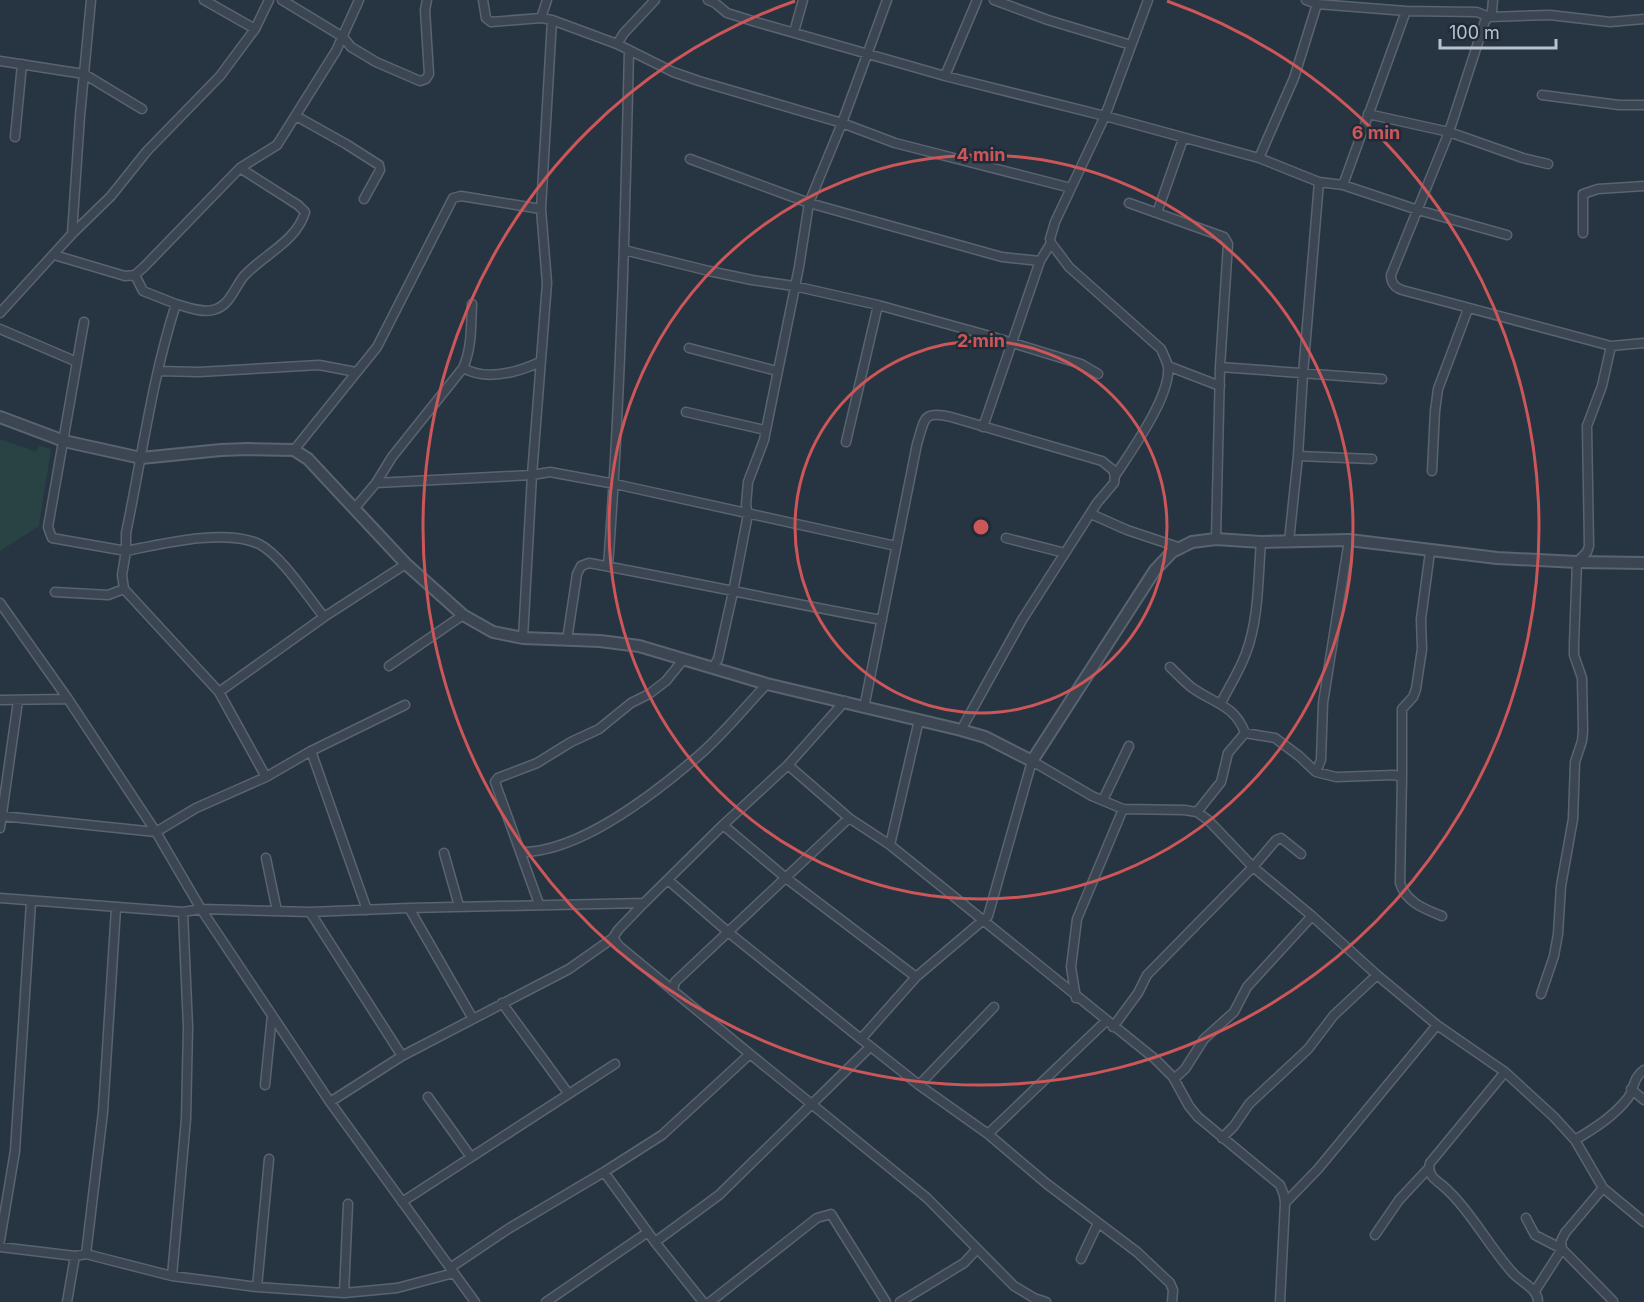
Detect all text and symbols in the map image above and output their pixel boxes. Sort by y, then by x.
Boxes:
scale bar [1440,12,1556,50]
text: 100 m [1449,22,1500,43]
text: 6 min [1352,122,1400,143]
text: 4 min [957,144,1005,165]
text: 2 min [957,330,1005,351]
centre of rings [971,517,991,537]

